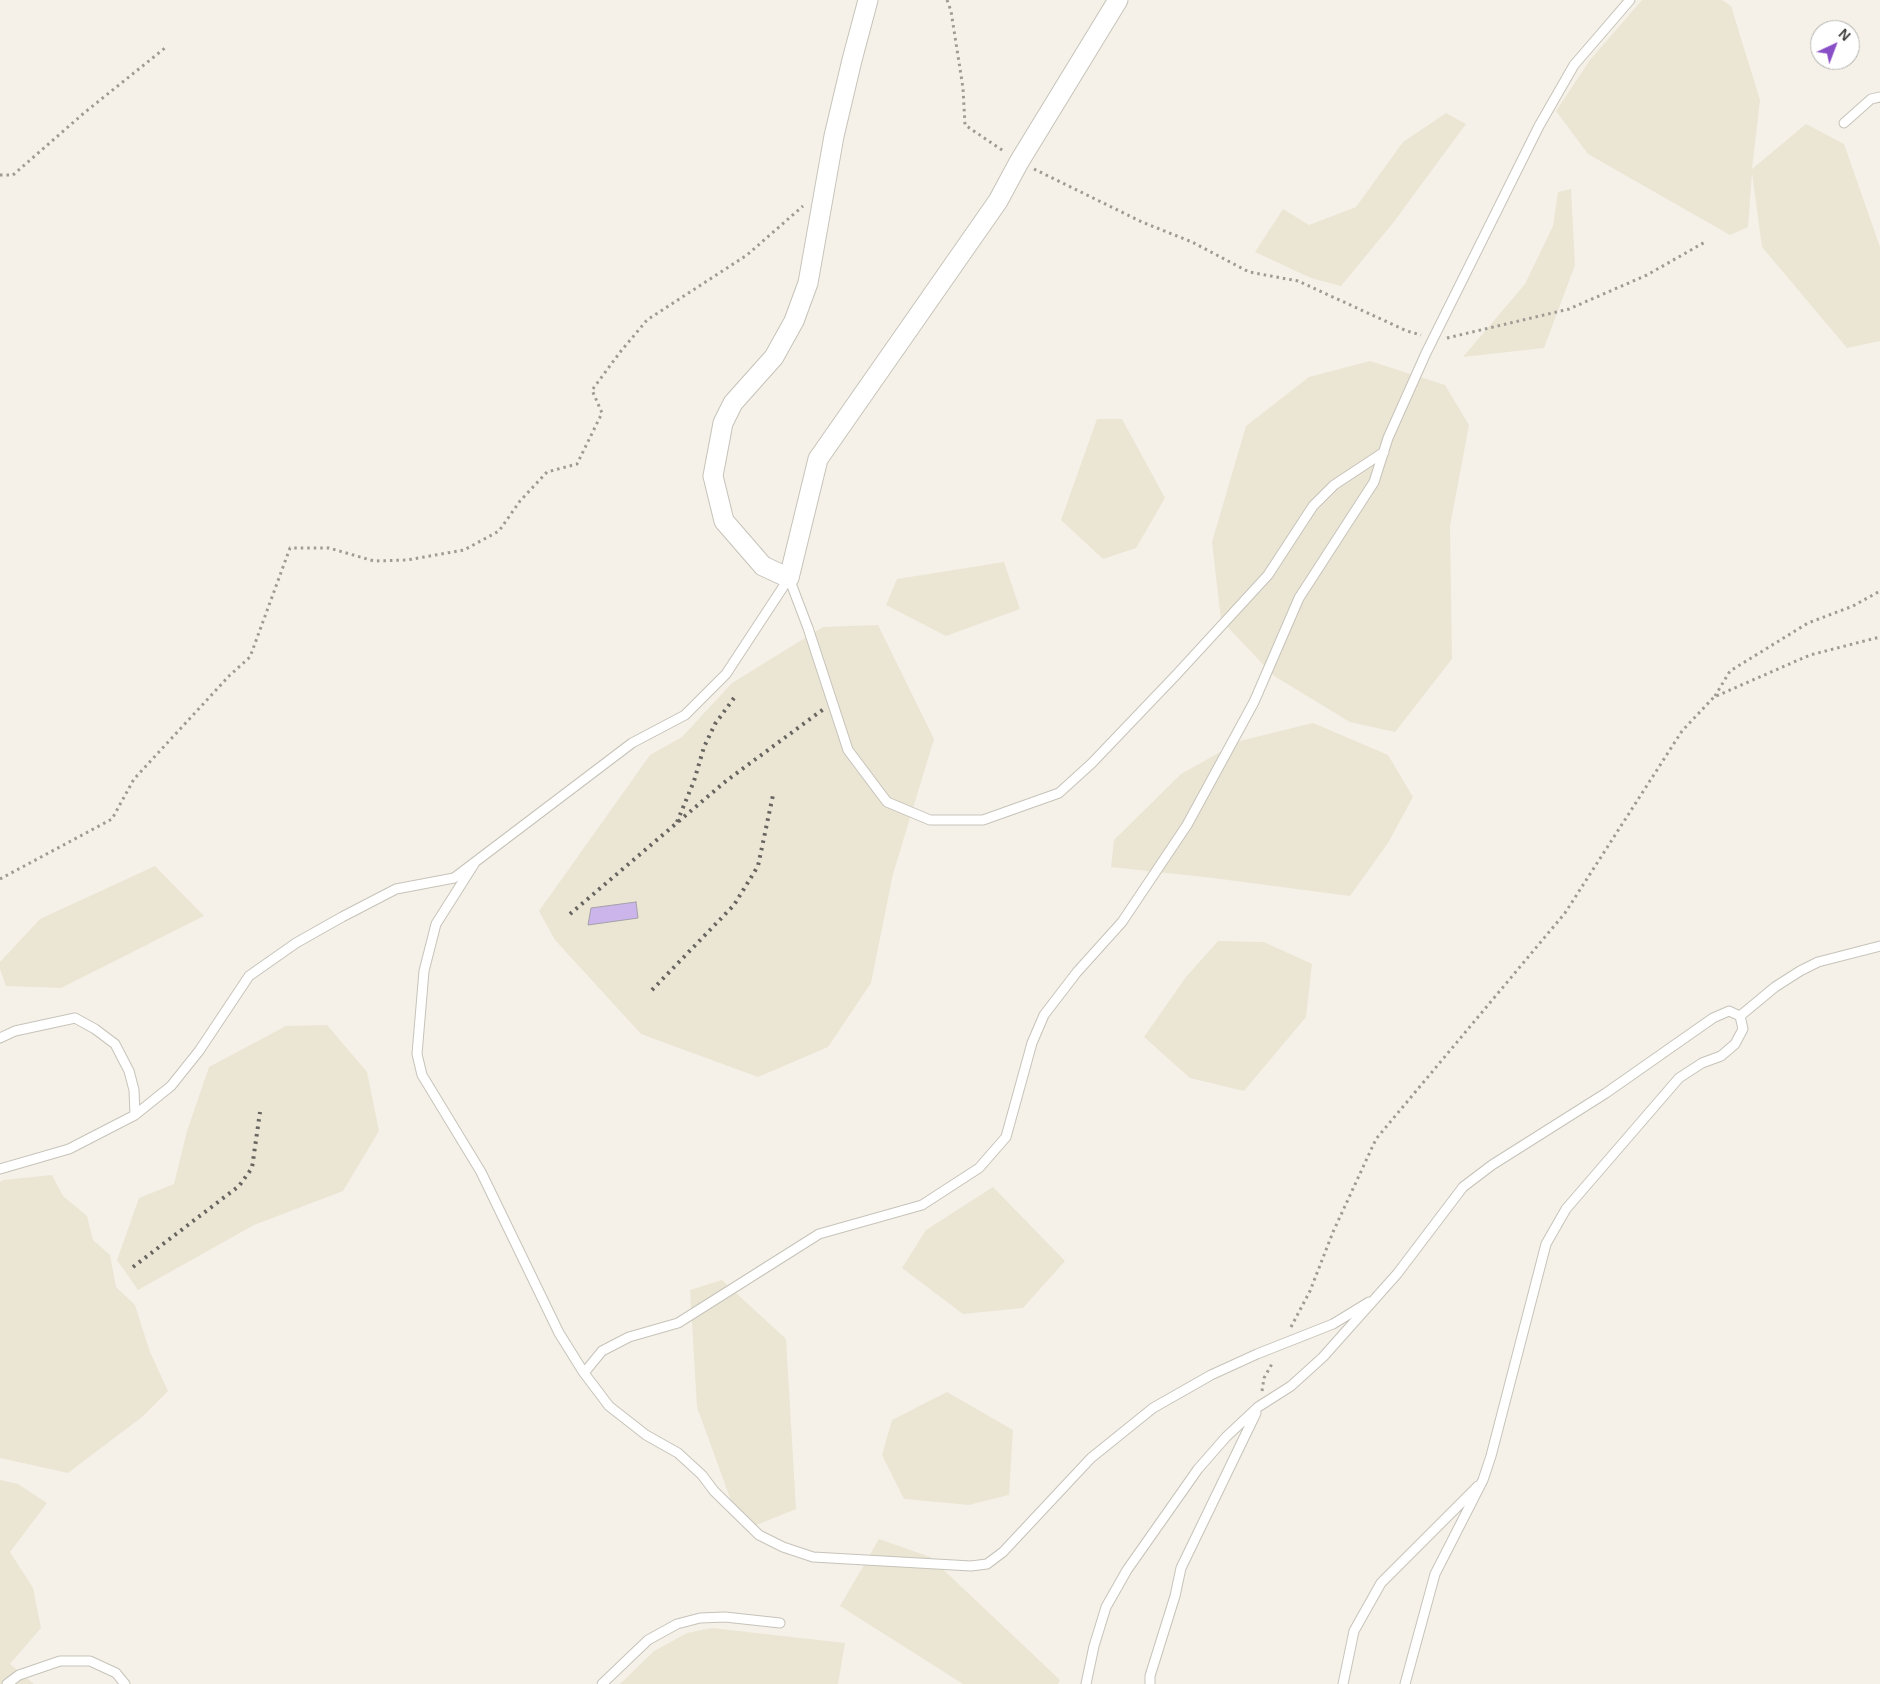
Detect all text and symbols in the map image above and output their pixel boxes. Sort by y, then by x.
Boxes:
north arrow [1810,20,1860,70]
text: N [1835,25,1854,44]

